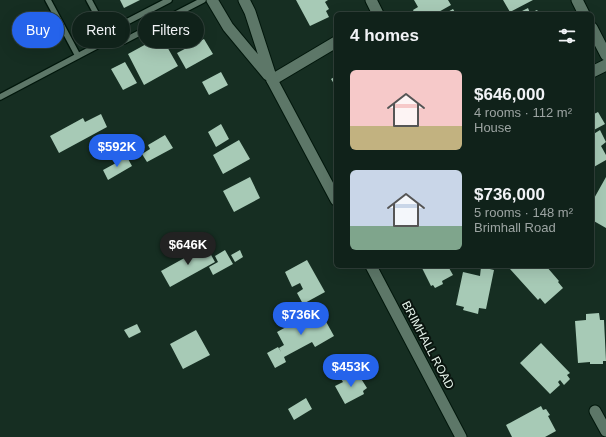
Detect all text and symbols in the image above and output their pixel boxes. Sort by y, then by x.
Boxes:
chip: Buy [12,12,64,48]
chip: Rent [72,12,130,48]
chip: Filters [138,12,204,48]
icon: filters [556,25,578,47]
text: 4 homes [350,26,419,45]
text: $646,000 [474,85,545,104]
icon: home [382,86,430,134]
text: 4 rooms · 112 m² [474,105,572,120]
text: House [474,120,512,135]
pin: $592K [89,134,145,168]
text: $592K [98,139,136,154]
text: $736,000 [474,185,545,204]
icon: home [382,186,430,234]
text: 5 rooms · 148 m² [474,205,573,220]
text: Brimhall Road [474,220,556,235]
pin: $646K [160,232,216,266]
text: $646K [169,237,207,252]
street label: BRIMHALL ROAD [399,299,457,392]
pin: $736K [273,302,329,336]
text: $736K [282,307,320,322]
pin: $453K [323,354,379,388]
text: $453K [332,359,370,374]

